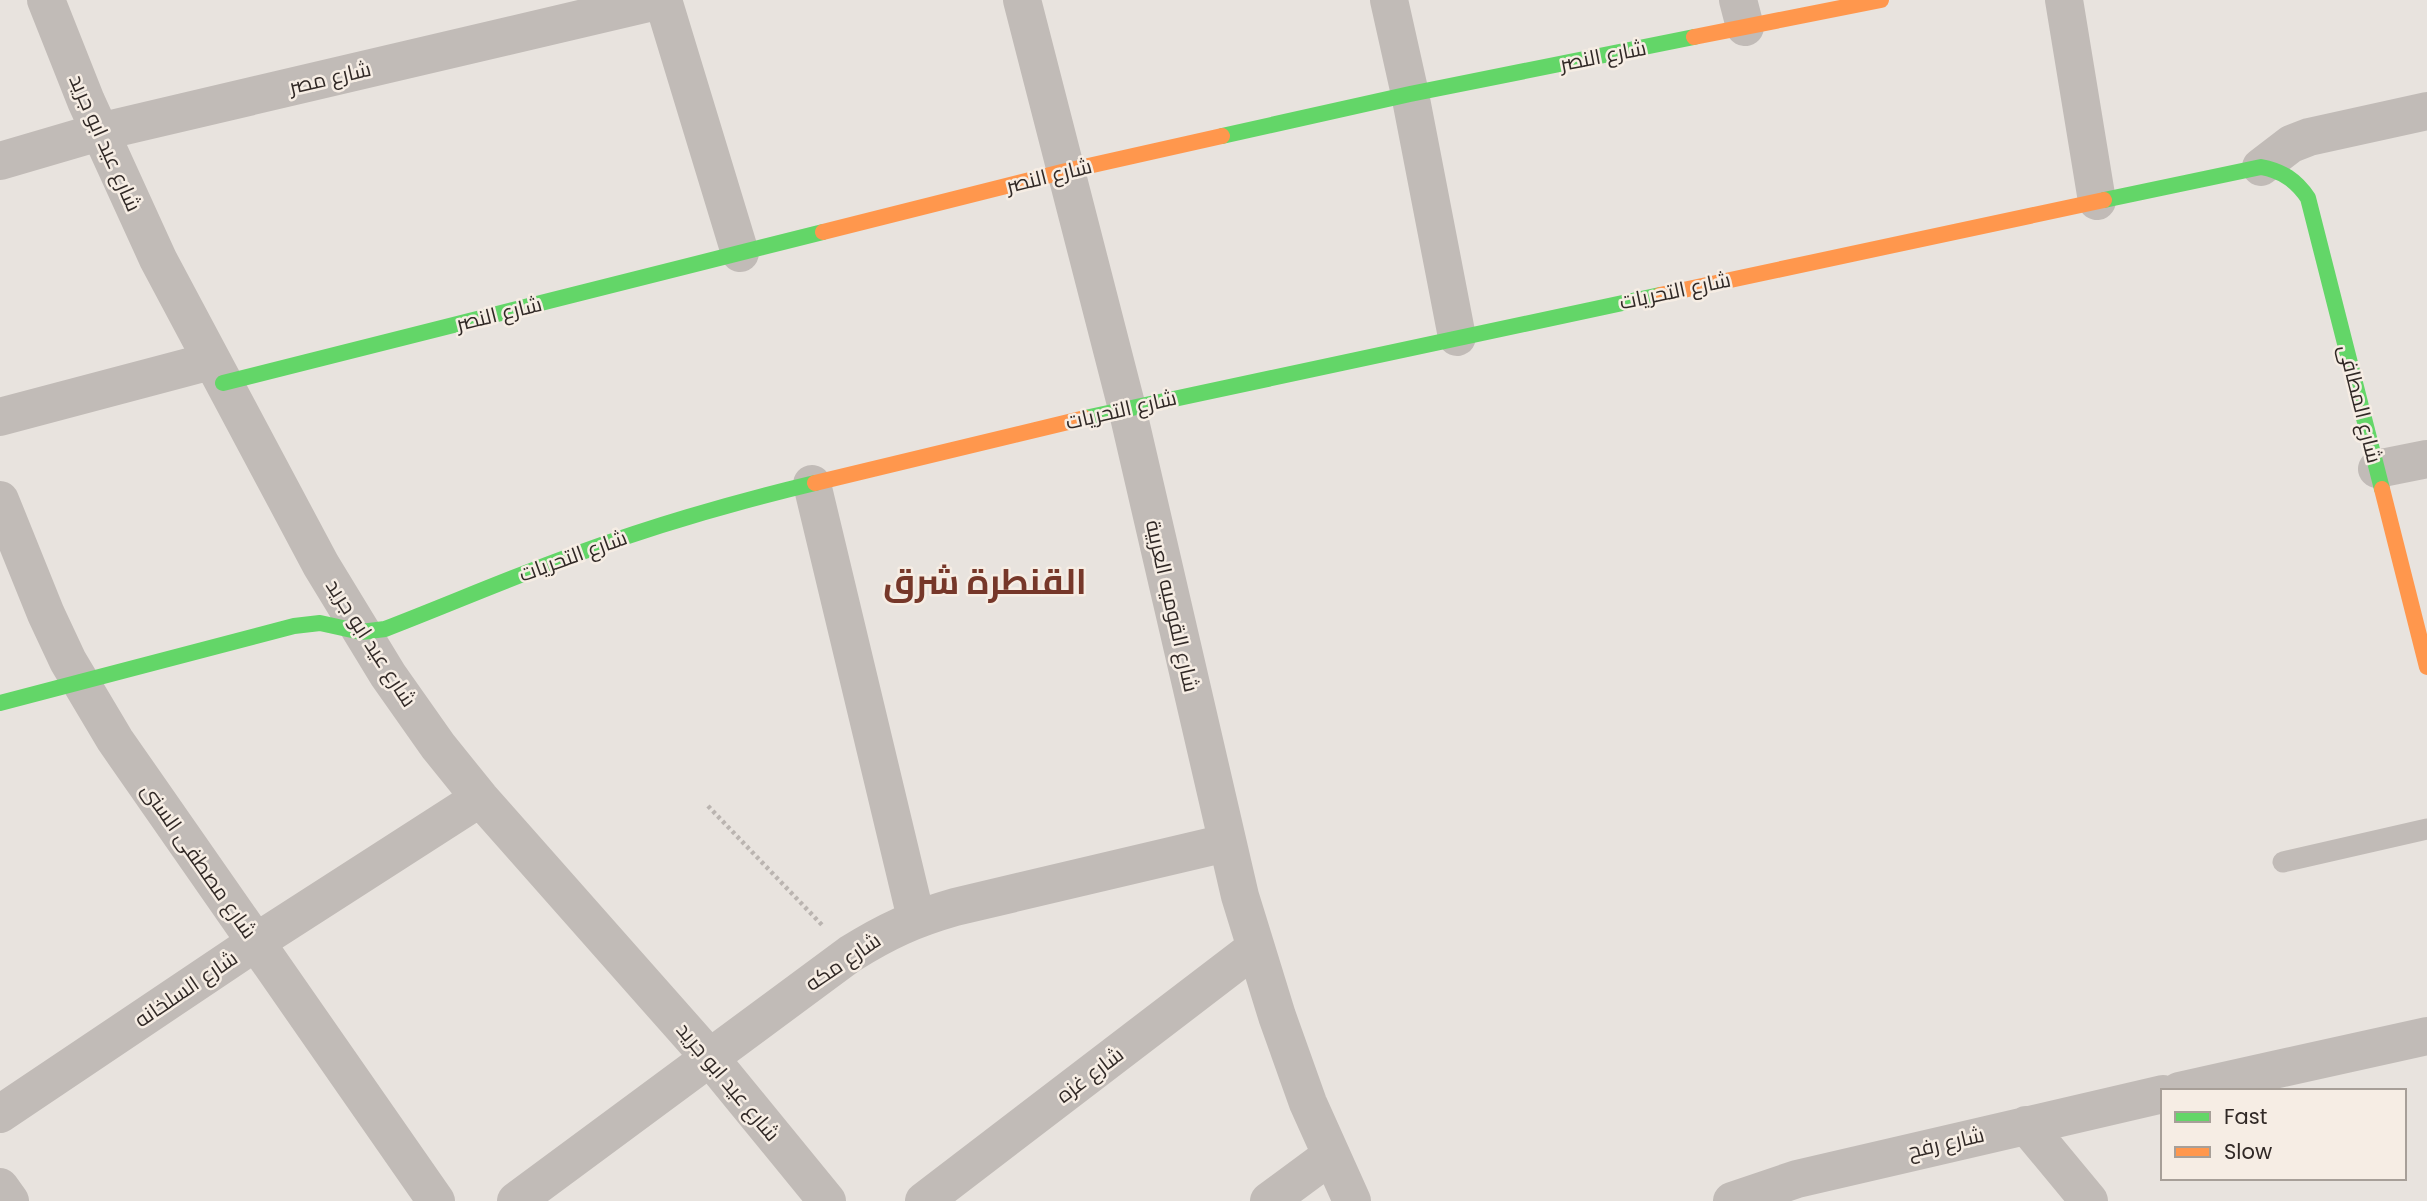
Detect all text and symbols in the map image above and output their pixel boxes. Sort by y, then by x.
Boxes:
street label: شارع النصر [1556,33,1649,78]
street label: شارع مصر [285,54,374,101]
street label: شارع عيد ابو جريد [62,70,149,216]
street label: شارع النصر [1002,151,1095,200]
street label: شارع التحريات [1617,265,1733,316]
street label: شارع النصر [452,289,545,338]
street label: شارع المطافى [2332,342,2389,466]
street label: شارع التحريات [1063,383,1179,436]
street label: شارع القوميه العربية [1139,517,1206,695]
street label: شارع التحريات [515,523,631,588]
district label: القنطرة شرق [883,557,1087,606]
street label: شارع عيد ابو جريد [319,573,424,712]
street label: شارع مصطفى السنى [135,777,264,944]
street label: شارع مكه [799,926,886,998]
street label: شارع السلخانه [128,943,243,1034]
street label: شارع عيد ابو جريد [670,1016,787,1147]
street label: شارع غزه [1050,1040,1129,1109]
legend [2161,1089,2406,1180]
text: Fast [2224,1102,2267,1131]
street label: شارع رفح [1905,1120,1987,1165]
text: Slow [2224,1137,2272,1166]

